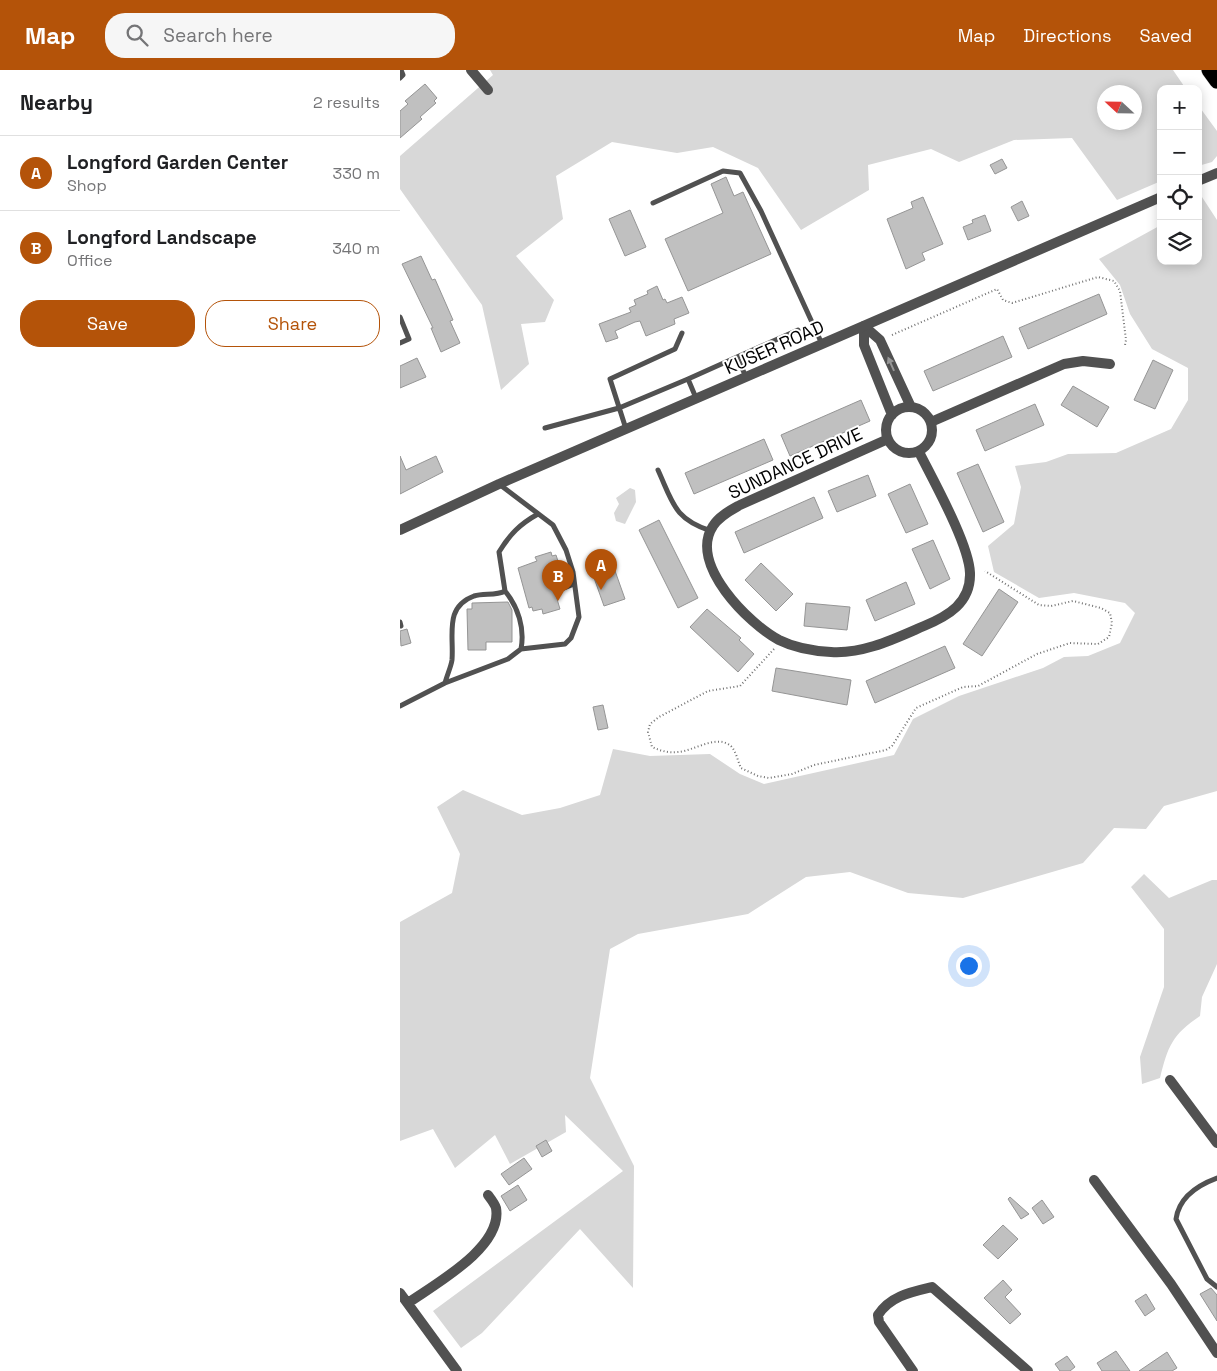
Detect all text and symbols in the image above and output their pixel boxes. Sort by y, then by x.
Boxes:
search box [105,13,455,58]
text: Map [25,20,75,51]
icon: search [123,21,151,49]
text: Search here [163,23,273,48]
text: Map [958,24,995,47]
text: Directions [1023,24,1112,47]
text: Saved [1140,24,1192,47]
north arrow [1097,85,1142,130]
map controls [1157,85,1202,265]
button: + [1157,85,1202,130]
text: Nearby [20,89,93,116]
text: 2 results [313,92,380,113]
button: − [1157,130,1202,175]
text: Longford Garden Center [67,150,288,175]
text: A [31,163,41,184]
text: 330 m [333,163,380,184]
text: Shop [67,175,107,196]
button: locate [1157,175,1202,220]
button: layers [1157,220,1202,265]
text: Longford Landscape [67,225,257,250]
text: B [31,238,41,259]
text: 340 m [332,238,380,259]
text: Office [67,250,113,271]
button: Save [20,300,195,347]
button: Share [205,300,380,347]
street label: KUSER ROAD [721,315,827,379]
one-way arrow [887,357,895,371]
street label: SUNDANCE DRIVE [724,422,866,504]
pin: A [585,549,617,590]
pin: B [542,560,574,601]
your location [956,953,982,979]

